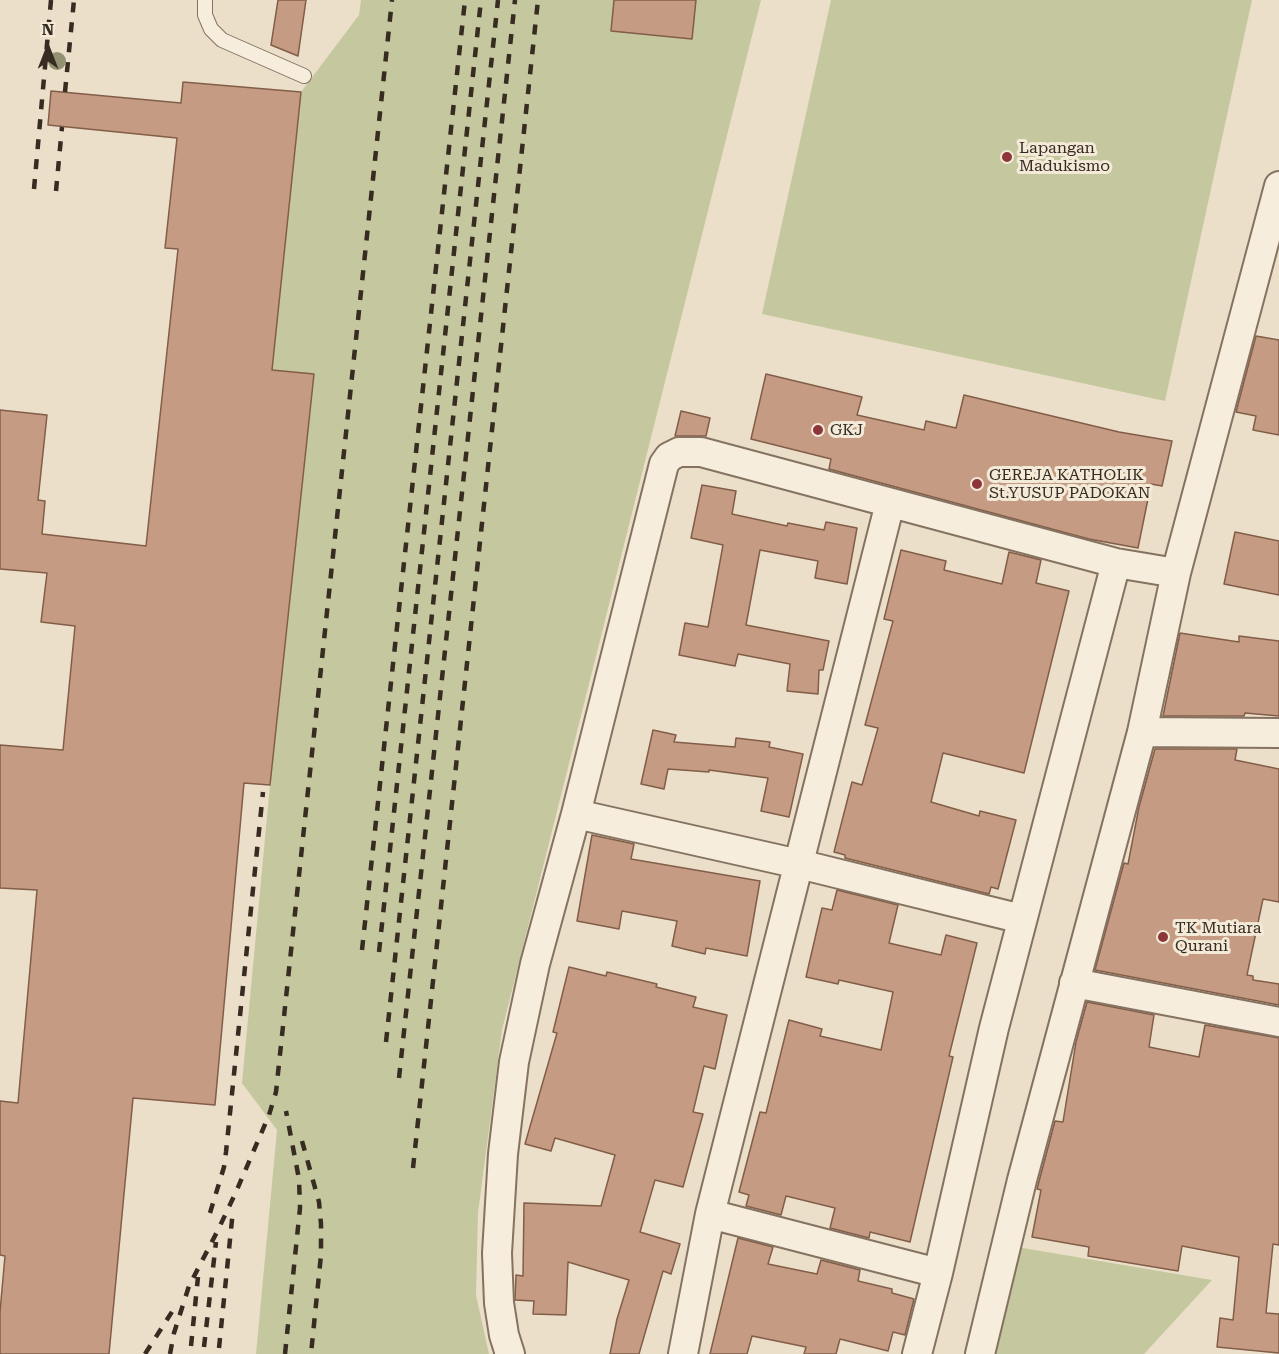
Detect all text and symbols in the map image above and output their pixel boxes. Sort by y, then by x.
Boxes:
north arrow [18,18,78,78]
text: N [42,20,54,39]
place label: Lapangan Madukismo [1019,138,1110,176]
marker: Lapangan Madukismo [1000,150,1014,164]
place label: GKJ [830,420,863,440]
marker: GKJ [811,423,825,437]
place label: GEREJA KATHOLIK St.YUSUP PADOKAN [989,465,1150,503]
marker: GEREJA KATHOLIK St.YUSUP PADOKAN [970,477,984,491]
place label: TK Mutiara Qurani [1175,918,1261,956]
marker: TK Mutiara Qurani [1156,930,1170,944]

